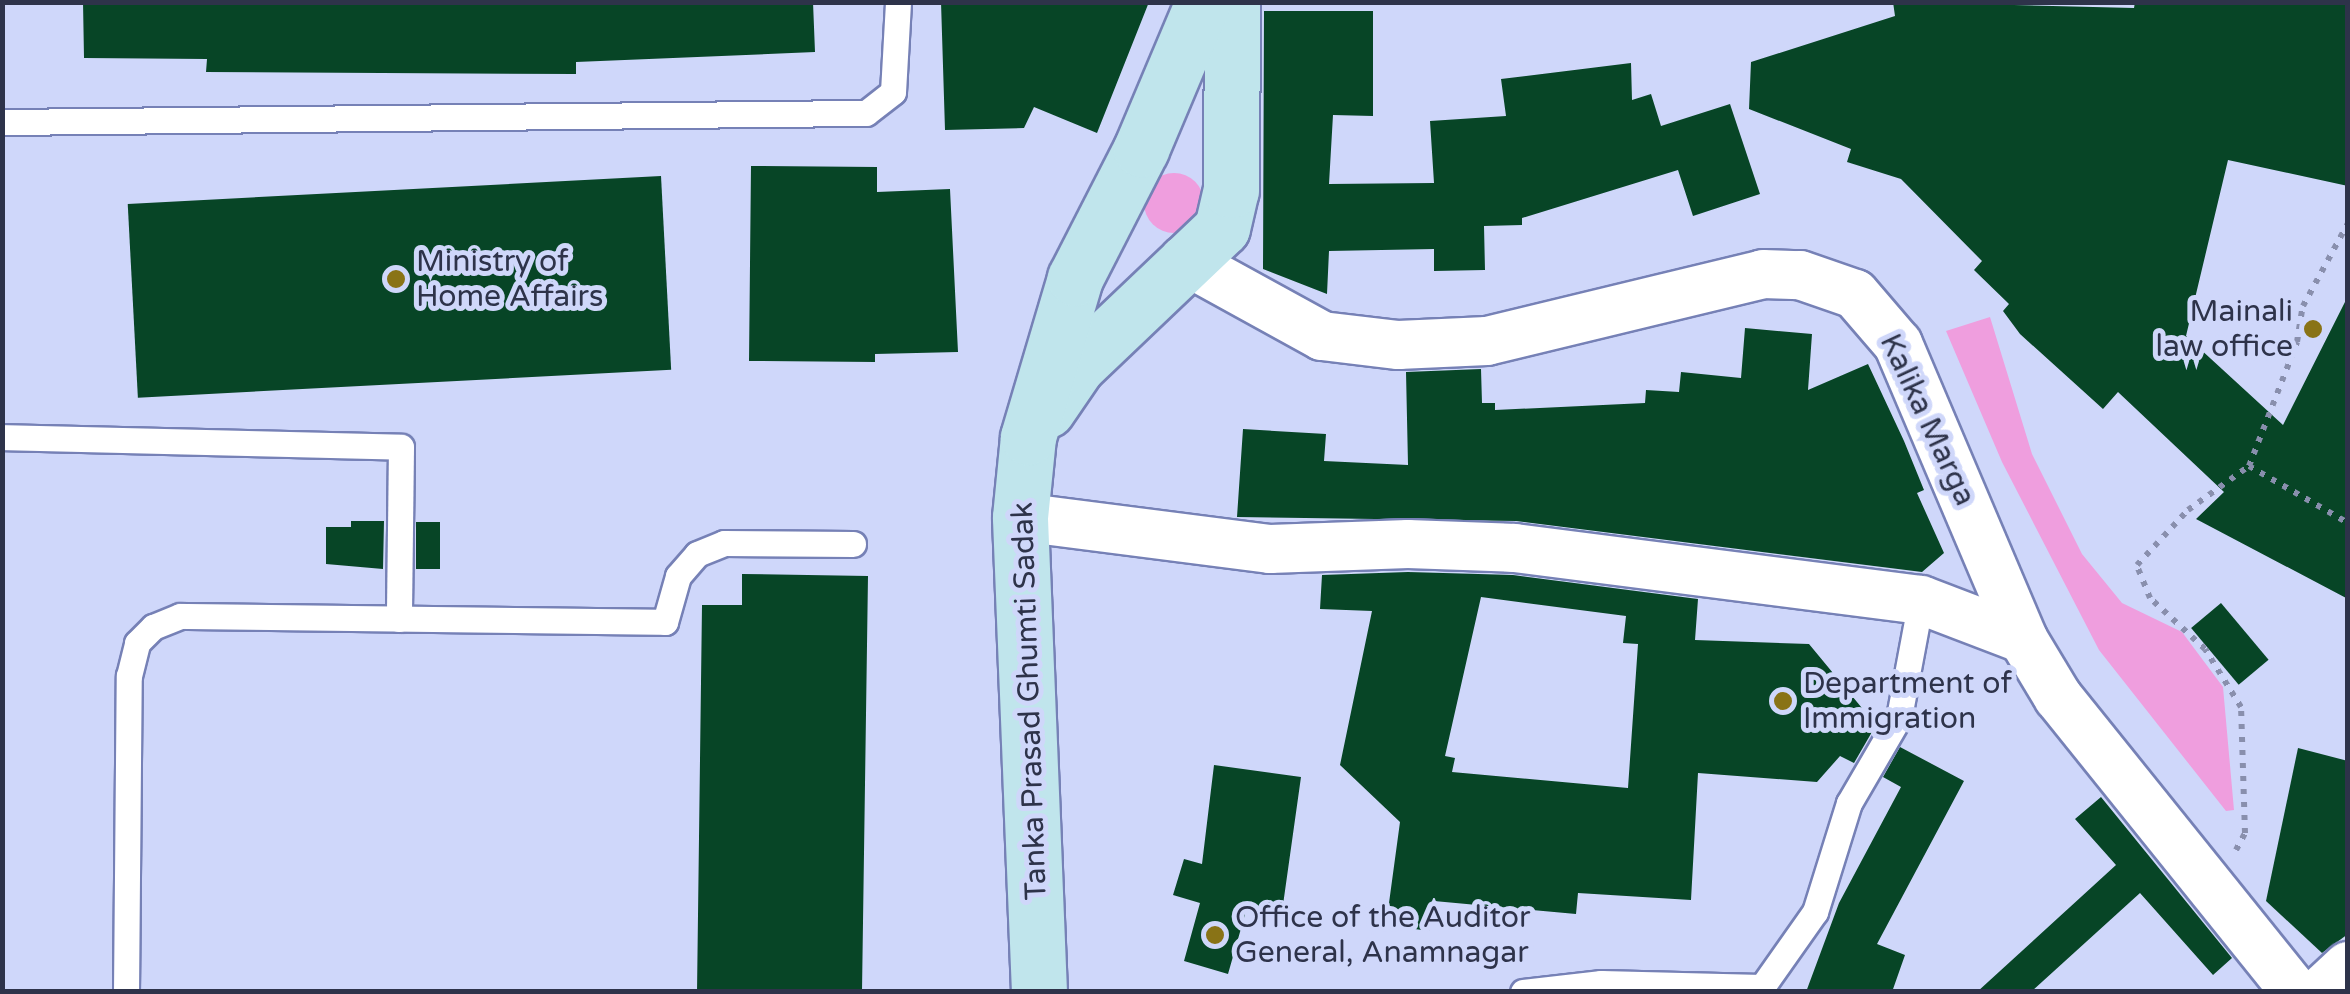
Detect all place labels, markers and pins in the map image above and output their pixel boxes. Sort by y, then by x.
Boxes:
place label: Ministry of Home Affairs [416,244,603,314]
marker: Ministry of Home Affairs [385,268,407,290]
place label: Mainali law office [2156,294,2293,364]
marker: Mainali law office [2302,318,2324,340]
place label: Department of Immigration [1803,666,2012,736]
marker: Department of Immigration [1772,690,1794,712]
place label: Office of the Auditor General, Anamnagar [1235,900,1530,970]
marker: Office of the Auditor General, Anamnagar [1204,924,1226,946]

